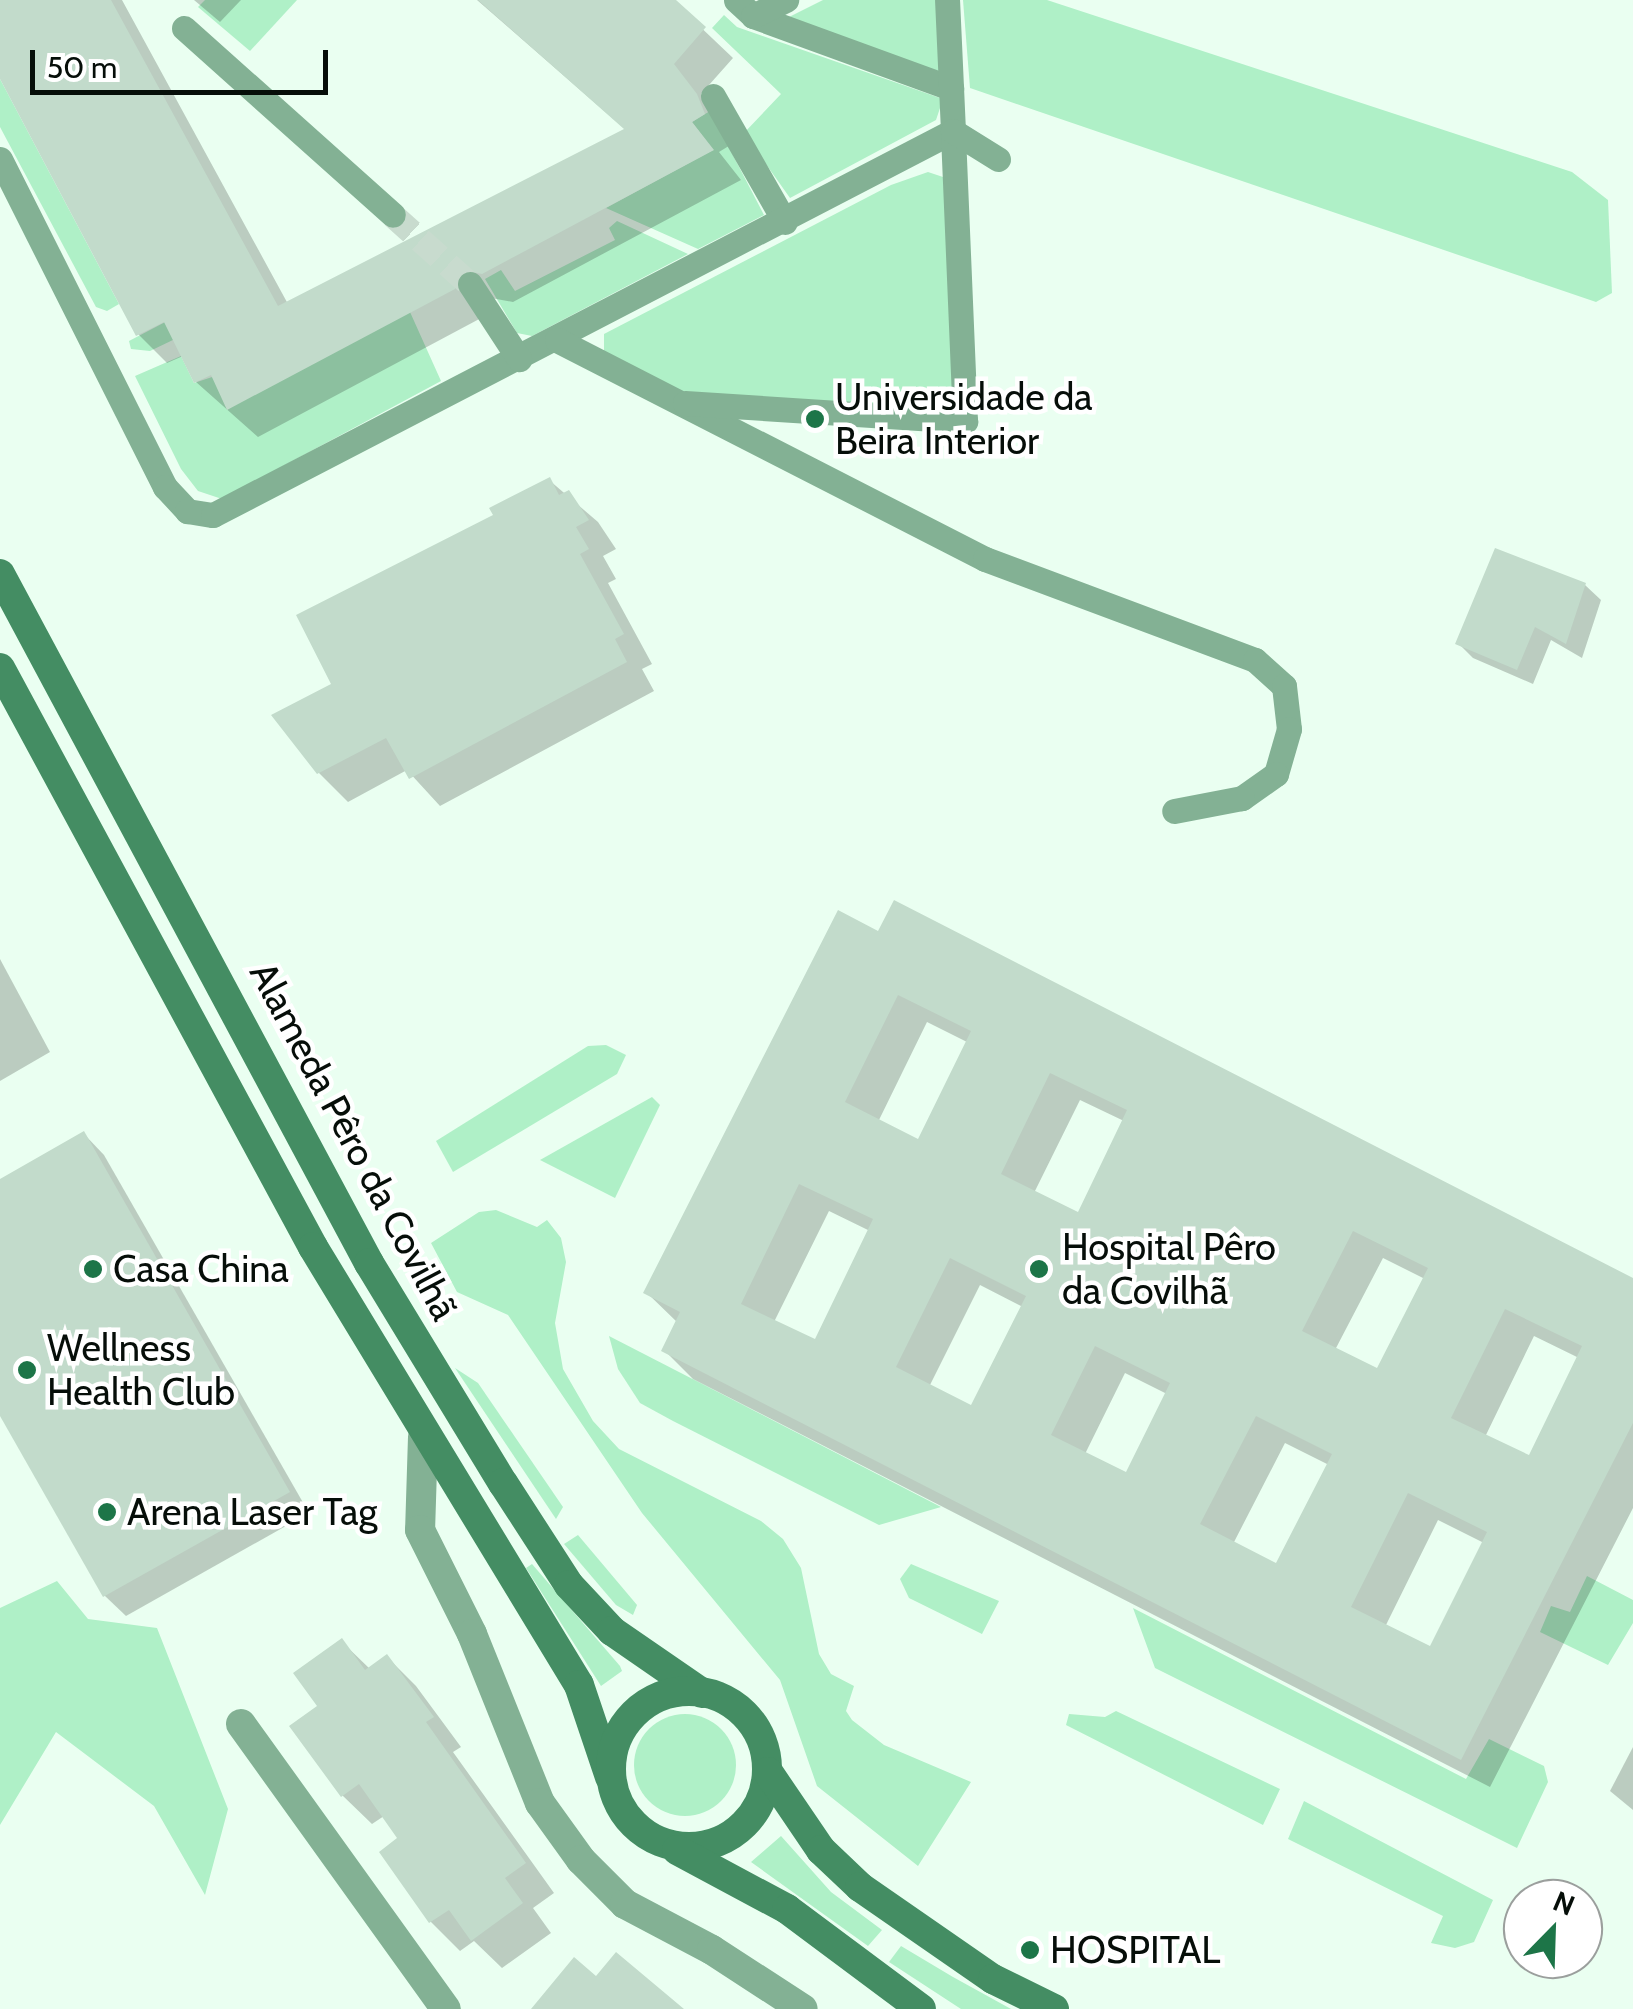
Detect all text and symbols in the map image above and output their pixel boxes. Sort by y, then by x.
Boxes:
scale bar [35,30,332,92]
text: 50 m [47,49,117,86]
place label: Universidade da Beira Interior [835,374,1093,464]
marker: Universidade da Beira Interior [804,408,826,430]
street label: Alameda Pêro da Covilhã [240,954,468,1328]
place label: Hospital Pêro da Covilhã [1062,1224,1276,1314]
place label: Casa China [113,1246,289,1292]
marker: Hospital Pêro da Covilhã [1026,1256,1052,1282]
marker: Casa China [82,1258,104,1280]
place label: Wellness Health Club [47,1325,235,1415]
marker: Wellness Health Club [16,1359,38,1381]
place label: Arena Laser Tag [127,1489,378,1535]
marker: Arena Laser Tag [96,1501,118,1523]
north arrow [1503,1879,1603,1979]
text: N [1548,1884,1580,1923]
place label: HOSPITAL [1050,1927,1220,1973]
marker: HOSPITAL [1019,1939,1041,1961]

